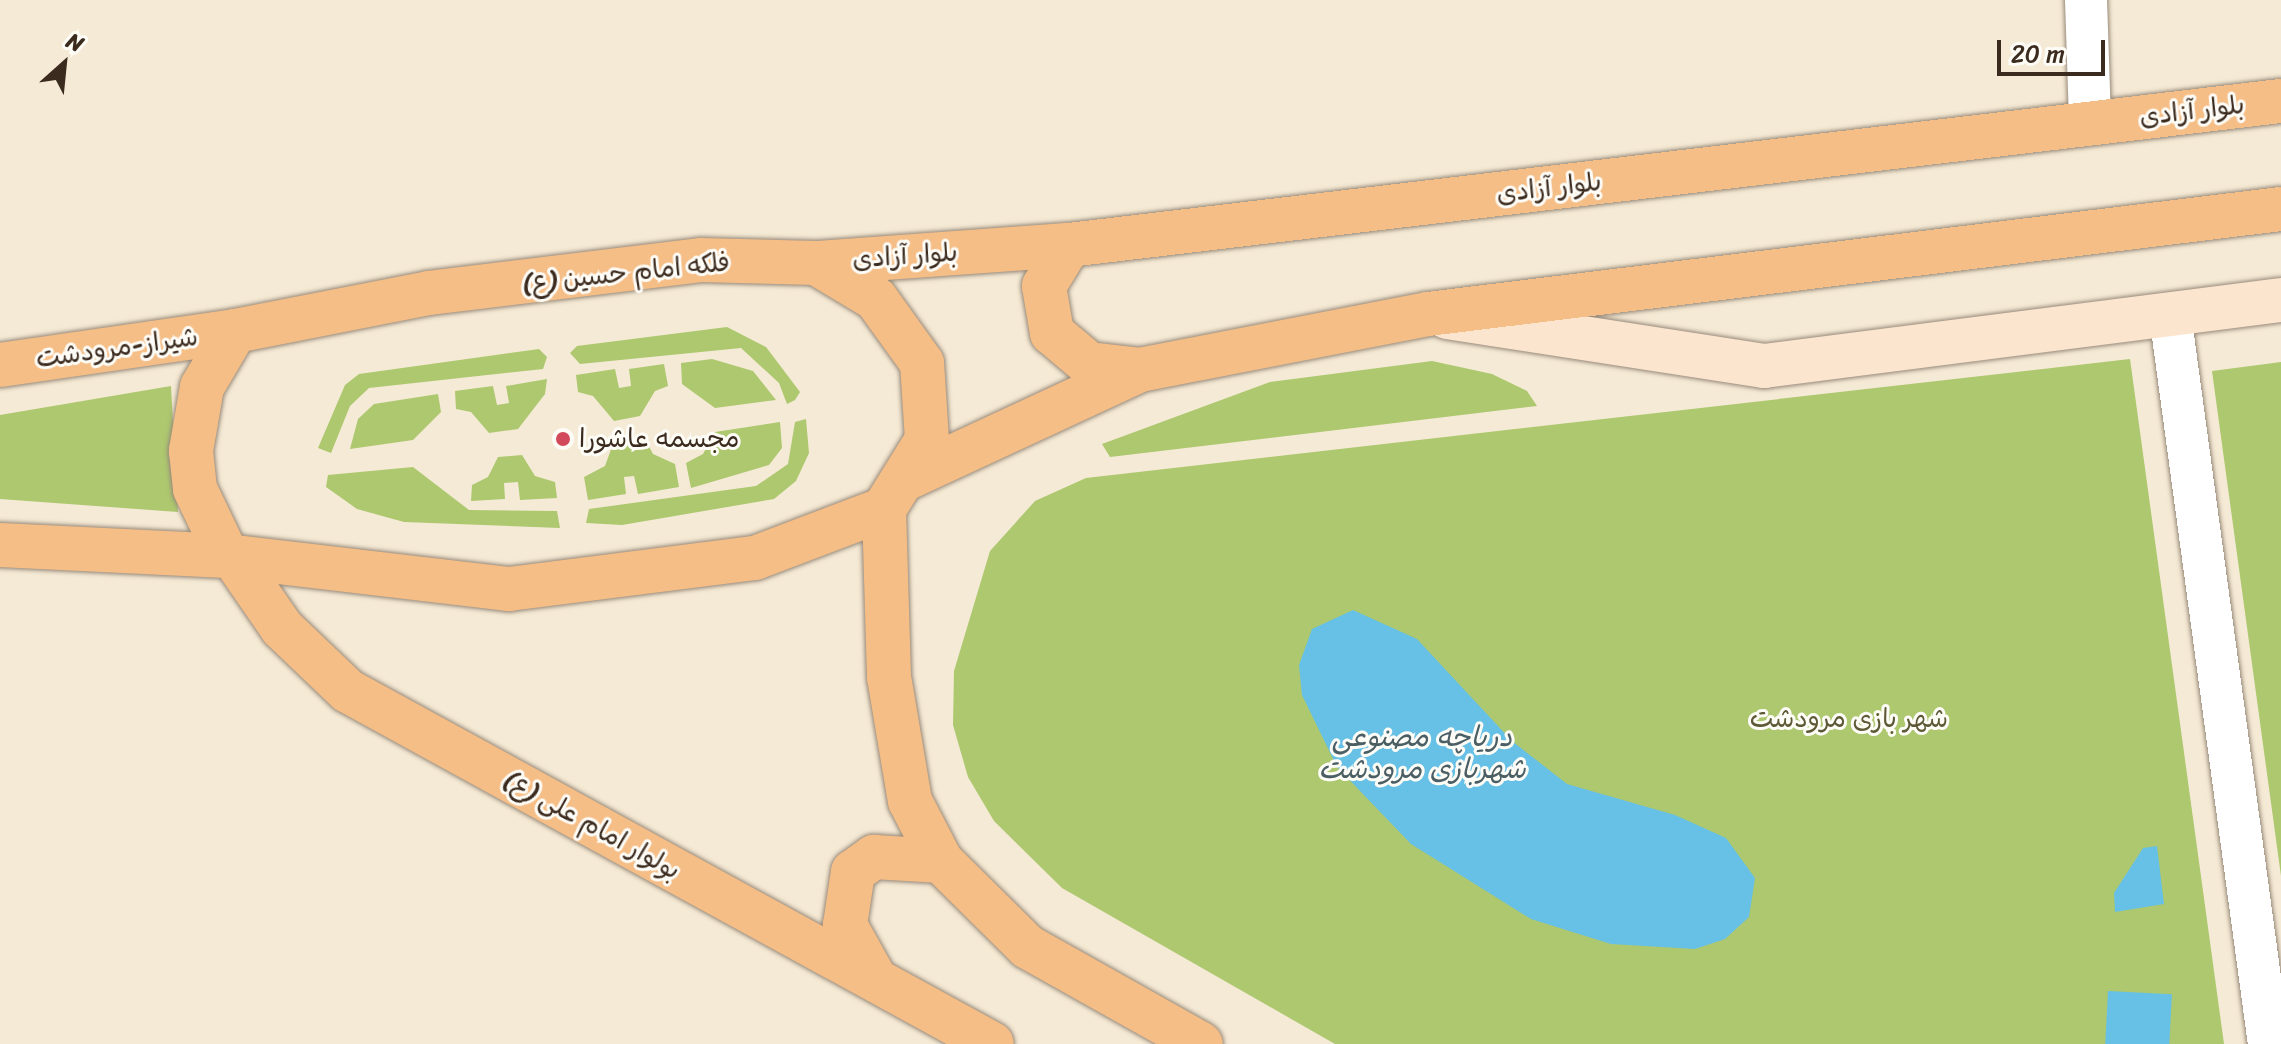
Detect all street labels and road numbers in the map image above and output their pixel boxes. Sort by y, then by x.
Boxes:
street label: بلوار آزادی [2138,89,2246,133]
street label: بلوار آزادی [1495,166,1603,210]
street label: بلوار آزادی [851,237,959,275]
street label: فلکه امام حسین (ع) [521,247,731,299]
street label: شیراز-مرودشت [34,321,200,375]
street label: بولوار امام علی (ع) [498,764,686,886]

